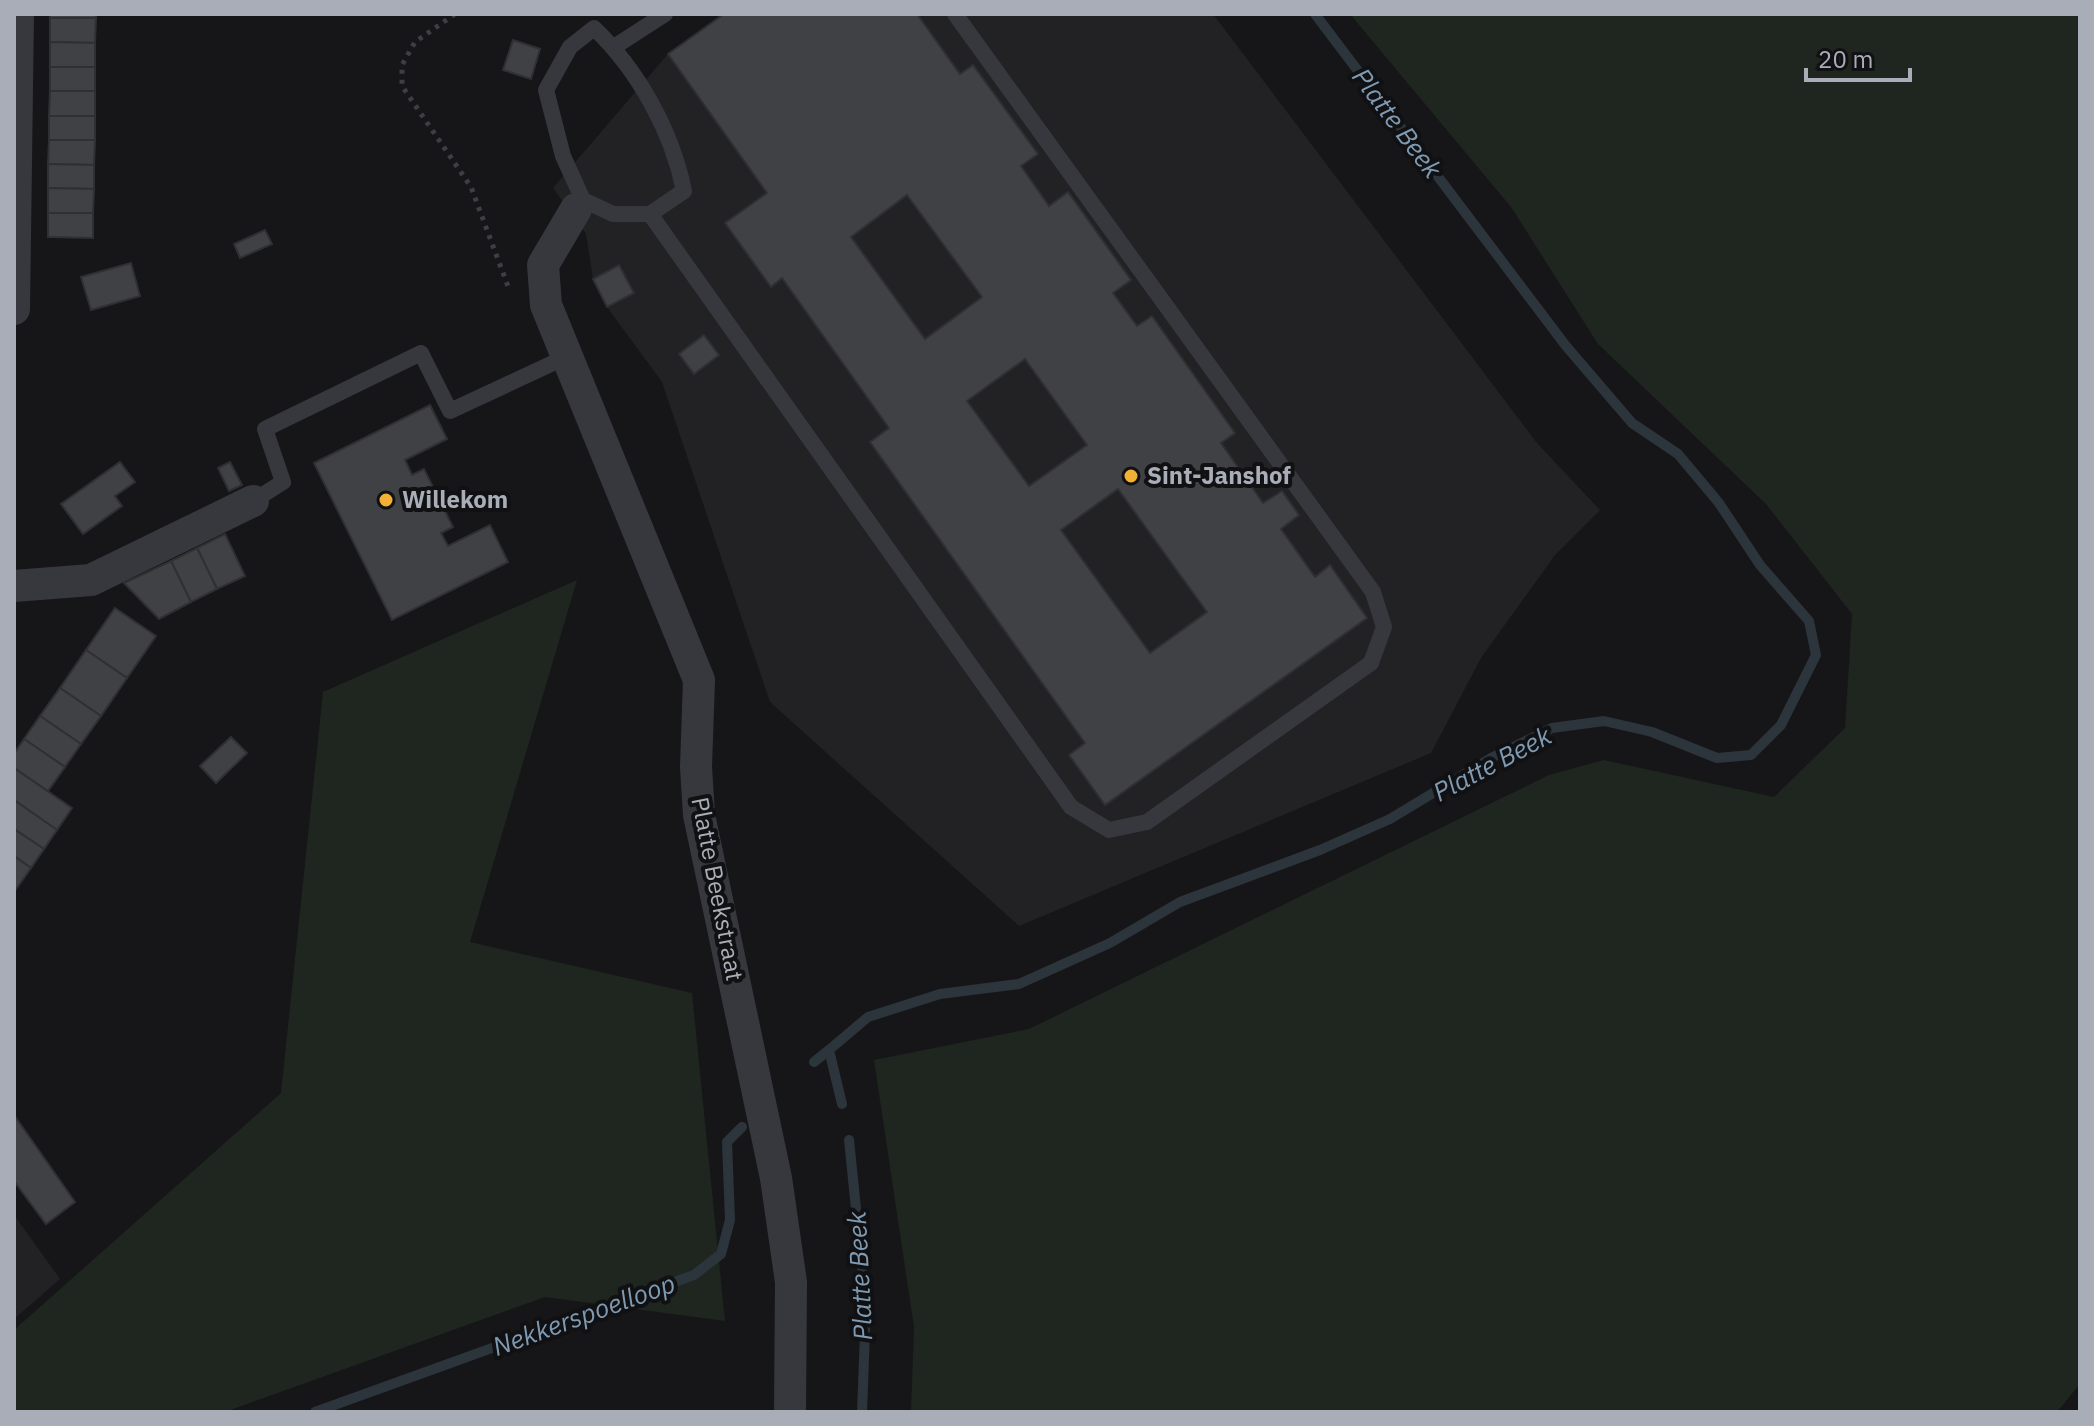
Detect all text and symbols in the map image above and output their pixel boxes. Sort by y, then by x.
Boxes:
scale bar [1806,32,1910,82]
text: 20 m [1818,43,1873,75]
water label: Platte Beek [1345,61,1451,185]
place label: Sint-Janshof [1147,459,1291,491]
marker: Sint-Janshof [1122,467,1140,485]
place label: Willekom [402,483,508,515]
marker: Willekom [377,491,395,509]
water label: Platte Beek [1426,718,1557,808]
street label: Platte Beekstraat [684,794,751,983]
water label: Platte Beek [839,1210,879,1342]
water label: Nekkerspoelloop [488,1265,680,1363]

